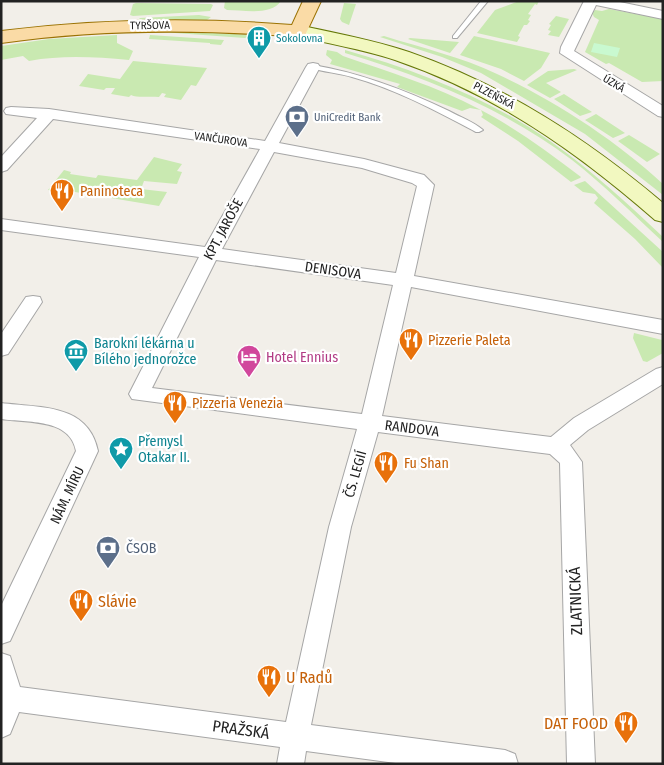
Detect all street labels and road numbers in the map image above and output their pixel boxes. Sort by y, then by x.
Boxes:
street label: TYRŠOVA [130,18,170,32]
street label: ÚZKÁ [600,71,628,95]
street label: PLZEŇSKÁ [471,78,517,112]
street label: VANČUROVA [193,128,249,150]
street label: KPT. JAROŠE [199,195,247,263]
street label: DENISOVA [304,258,363,283]
street label: RANDOVA [384,417,441,440]
street label: ČS. LEGIÍ [340,448,370,500]
street label: NÁM. MÍRU [46,463,88,527]
street label: ZLATNICKÁ [565,566,586,636]
street label: PRAŽSKÁ [211,715,272,743]

